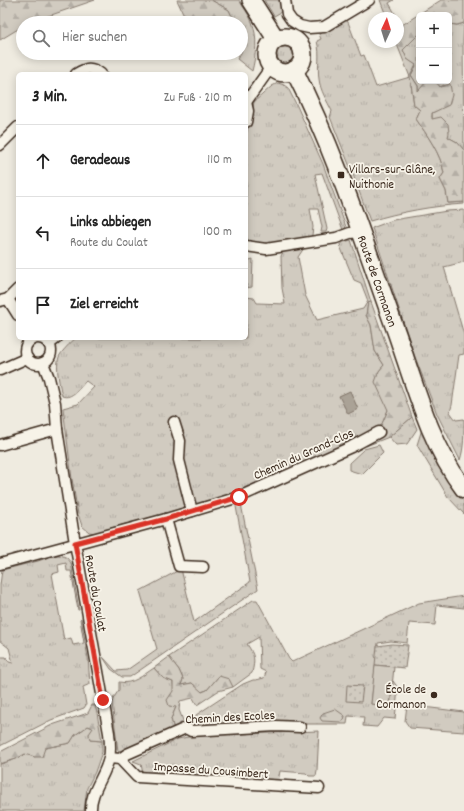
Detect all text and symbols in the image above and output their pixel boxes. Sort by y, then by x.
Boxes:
north arrow [368,12,404,48]
map controls [416,12,452,84]
button: + [416,12,452,48]
search box [16,16,248,60]
icon: search [30,27,52,49]
text: Hier suchen [62,27,127,49]
button: − [416,48,452,84]
text: 3 Min. [32,86,67,110]
text: Zu Fuß · 210 m [164,89,232,108]
icon: ahead [32,150,54,172]
text: Geradeaus [70,150,130,172]
text: 110 m [207,151,232,170]
place label: Villars-sur-Glâne, Nuithonie [349,161,435,195]
marker: Villars-sur-Glâne, Nuithonie [336,170,346,180]
text: Links abbiegen [70,212,151,234]
icon: left [32,222,54,244]
text: 100 m [203,223,232,242]
street label: Route de Cormanon [351,233,401,330]
text: Route du Coulat [70,234,148,253]
icon: arrive [32,294,54,316]
text: Ziel erreicht [70,294,138,316]
street label: Chemin du Grand-Clos [251,425,357,486]
route start [230,488,248,506]
street label: Route du Coulat [78,554,111,634]
place label: École de Cormanon [376,681,426,715]
marker: École de Cormanon [429,690,439,700]
route end [94,691,112,709]
street label: Chemin des Ecoles [185,707,275,730]
street label: Impasse du Cousimbert [153,758,269,785]

